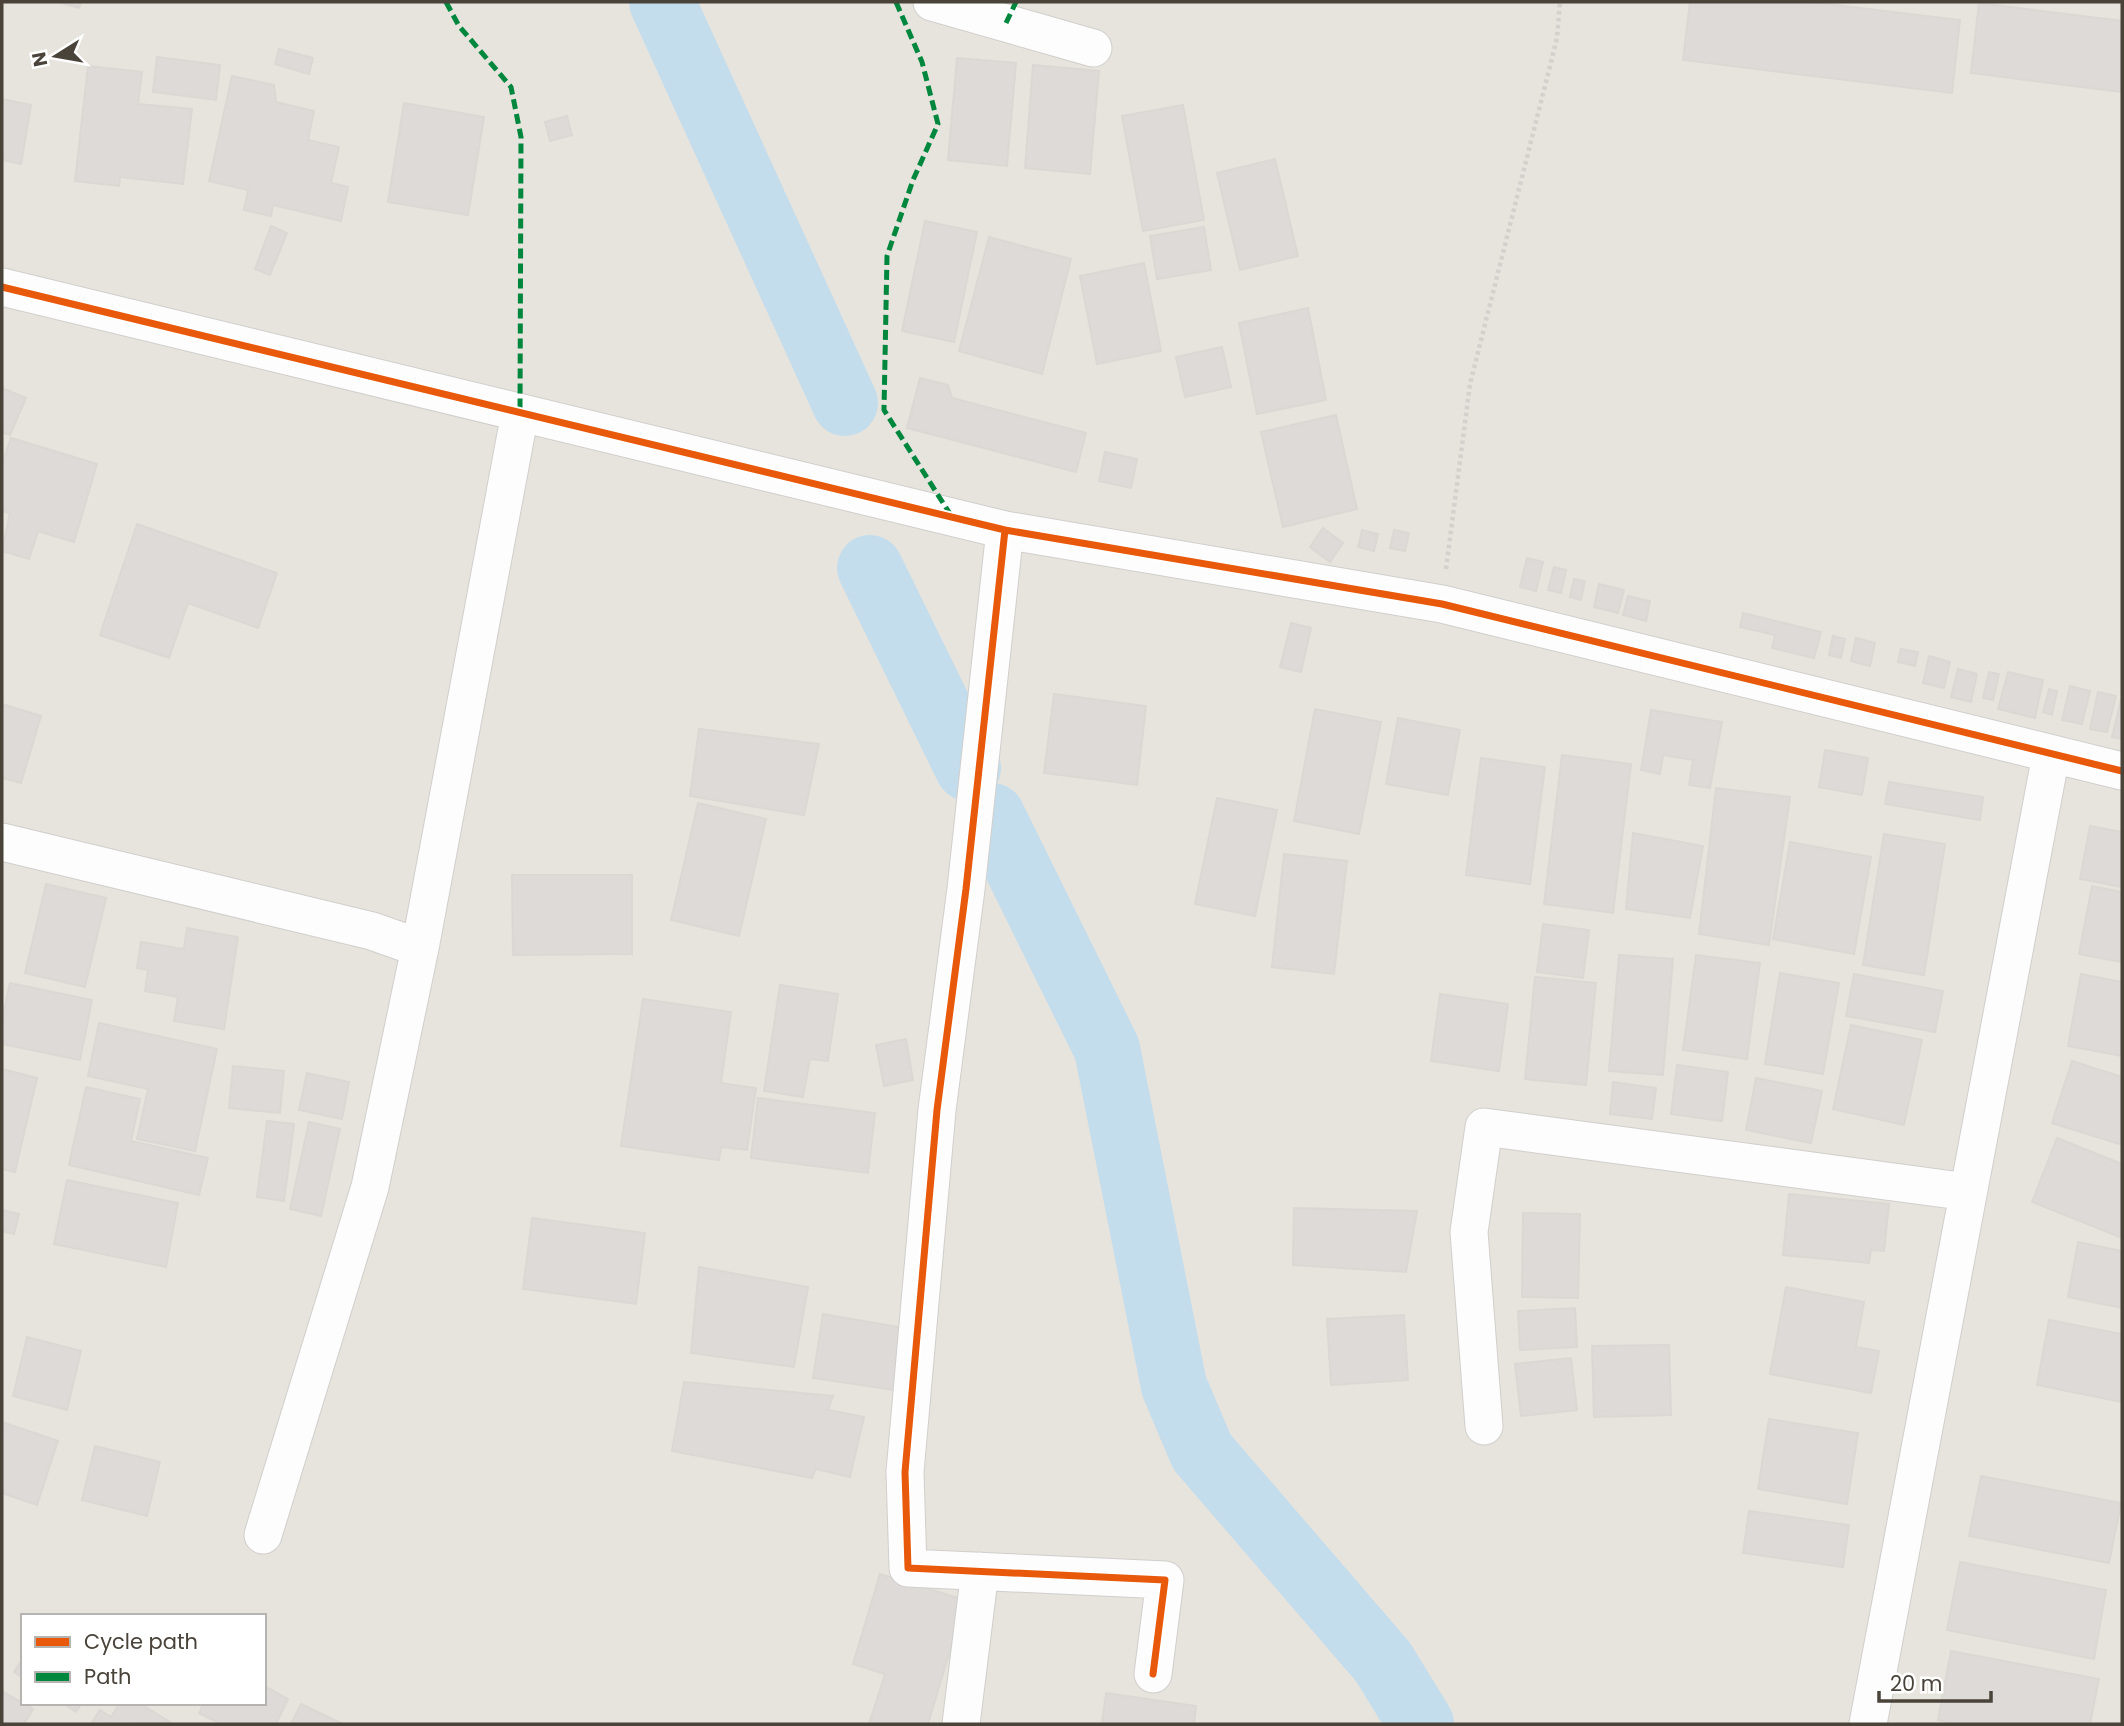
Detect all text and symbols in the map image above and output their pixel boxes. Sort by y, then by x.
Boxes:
north arrow [21,21,91,91]
text: N [25,50,54,69]
legend [21,1614,266,1705]
text: Cycle path [84,1627,198,1656]
scale bar [1879,1660,1991,1704]
text: Path [84,1662,131,1691]
text: 20 m [1890,1669,1943,1698]

